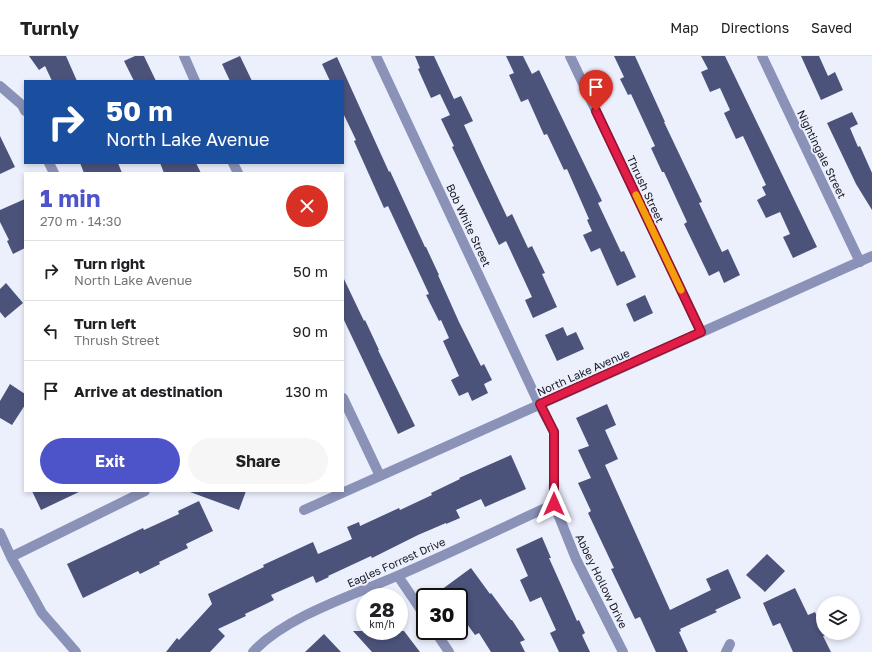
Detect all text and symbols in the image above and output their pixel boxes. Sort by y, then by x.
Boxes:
text: Turnly [20,16,79,39]
text: Map [670,19,699,36]
text: Directions [721,19,789,36]
text: Saved [811,19,852,36]
pin [579,70,613,111]
icon: arrive [585,76,607,98]
text: 50 m [106,94,173,127]
icon: right [40,96,92,148]
street label: Nightingale Street [795,108,849,200]
text: North Lake Avenue [106,128,270,150]
street label: Thrush Street [625,153,667,225]
street label: Bob White Street [444,182,494,268]
text: 1 min [40,183,100,212]
button: close [286,185,328,227]
text: 270 m · 14:30 [40,213,121,229]
text: Turn right [74,254,145,272]
icon: right [40,260,62,282]
text: 50 m [293,262,328,280]
text: North Lake Avenue [74,272,192,288]
text: Turn left [74,314,136,332]
icon: left [40,320,62,342]
text: 90 m [293,322,328,340]
text: Thrush Street [74,332,160,348]
street label: North Lake Avenue [535,346,631,398]
icon: arrive [40,380,62,402]
text: Arrive at destination [74,382,223,400]
text: 130 m [286,382,328,400]
button: Exit [40,438,180,484]
button: Share [188,438,328,484]
position arrow [533,483,575,525]
street label: Abbey Hollow Drive [574,532,630,630]
street label: Eagles Forrest Drive [345,534,447,590]
speed limit sign: 30 [416,588,468,640]
map controls [816,596,860,640]
button: layers [816,596,860,640]
text: 28 [369,597,394,621]
text: km/h [369,618,395,630]

